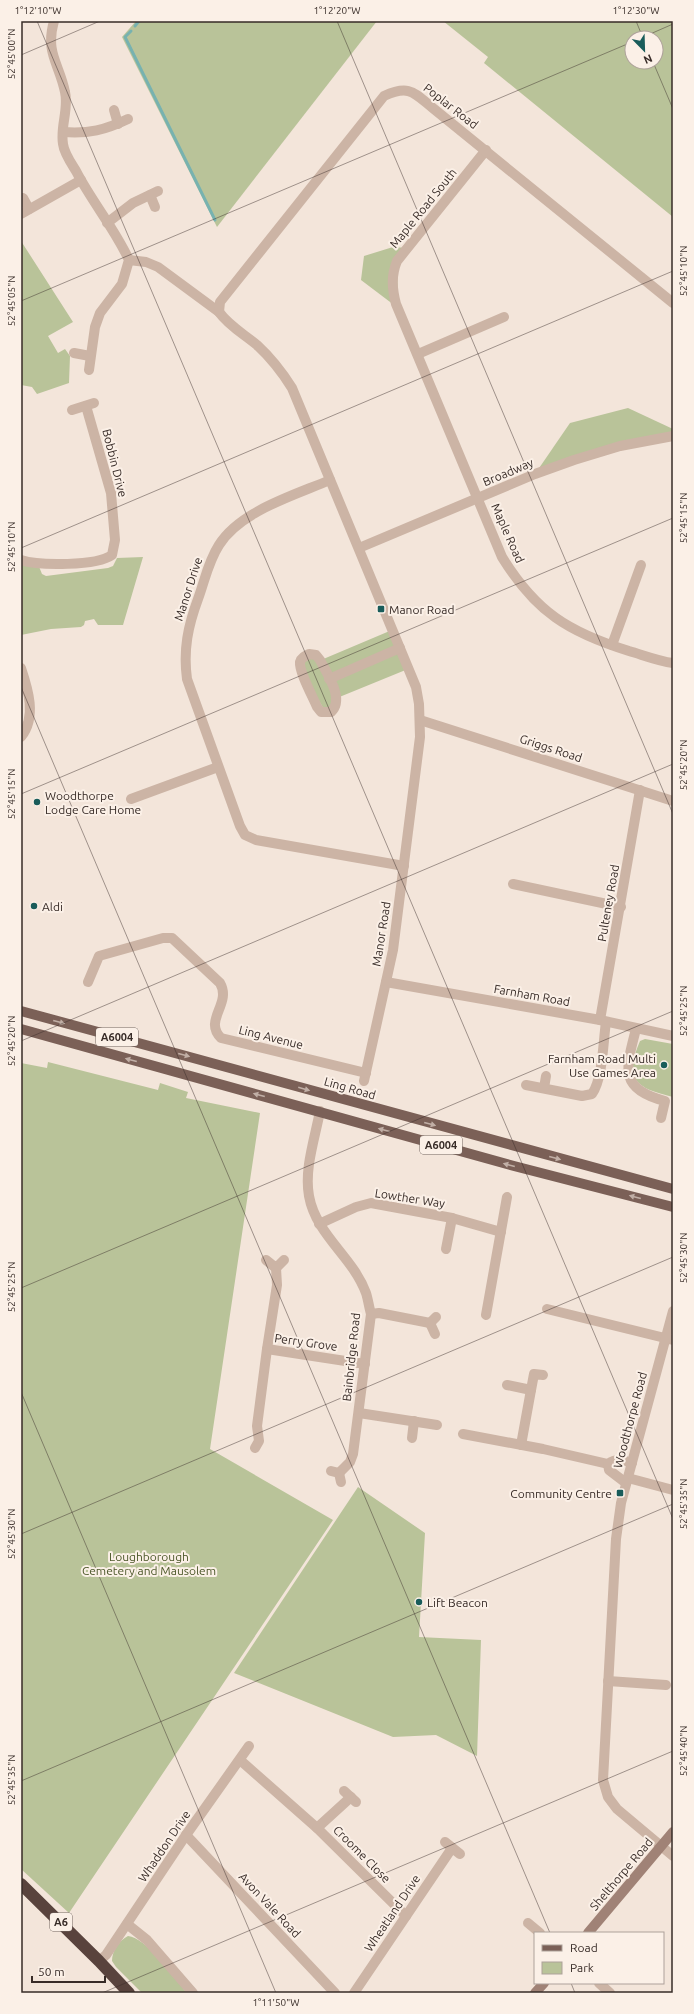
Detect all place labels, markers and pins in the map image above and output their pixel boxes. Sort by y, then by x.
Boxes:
place label: Manor Road [389,603,454,616]
marker: Manor Road [376,604,386,614]
place label: Woodthorpe Lodge Care Home [45,789,141,816]
marker: Woodthorpe Lodge Care Home [32,797,42,807]
place label: Aldi [42,900,63,913]
marker: Aldi [29,901,39,911]
place label: Farnham Road Multi Use Games Area [548,1052,656,1079]
marker: Farnham Road Multi Use Games Area [659,1060,669,1070]
place label: Community Centre [510,1487,612,1500]
marker: Community Centre [615,1488,625,1498]
place label: Lift Beacon [427,1596,488,1609]
marker: Lift Beacon [414,1597,424,1607]

